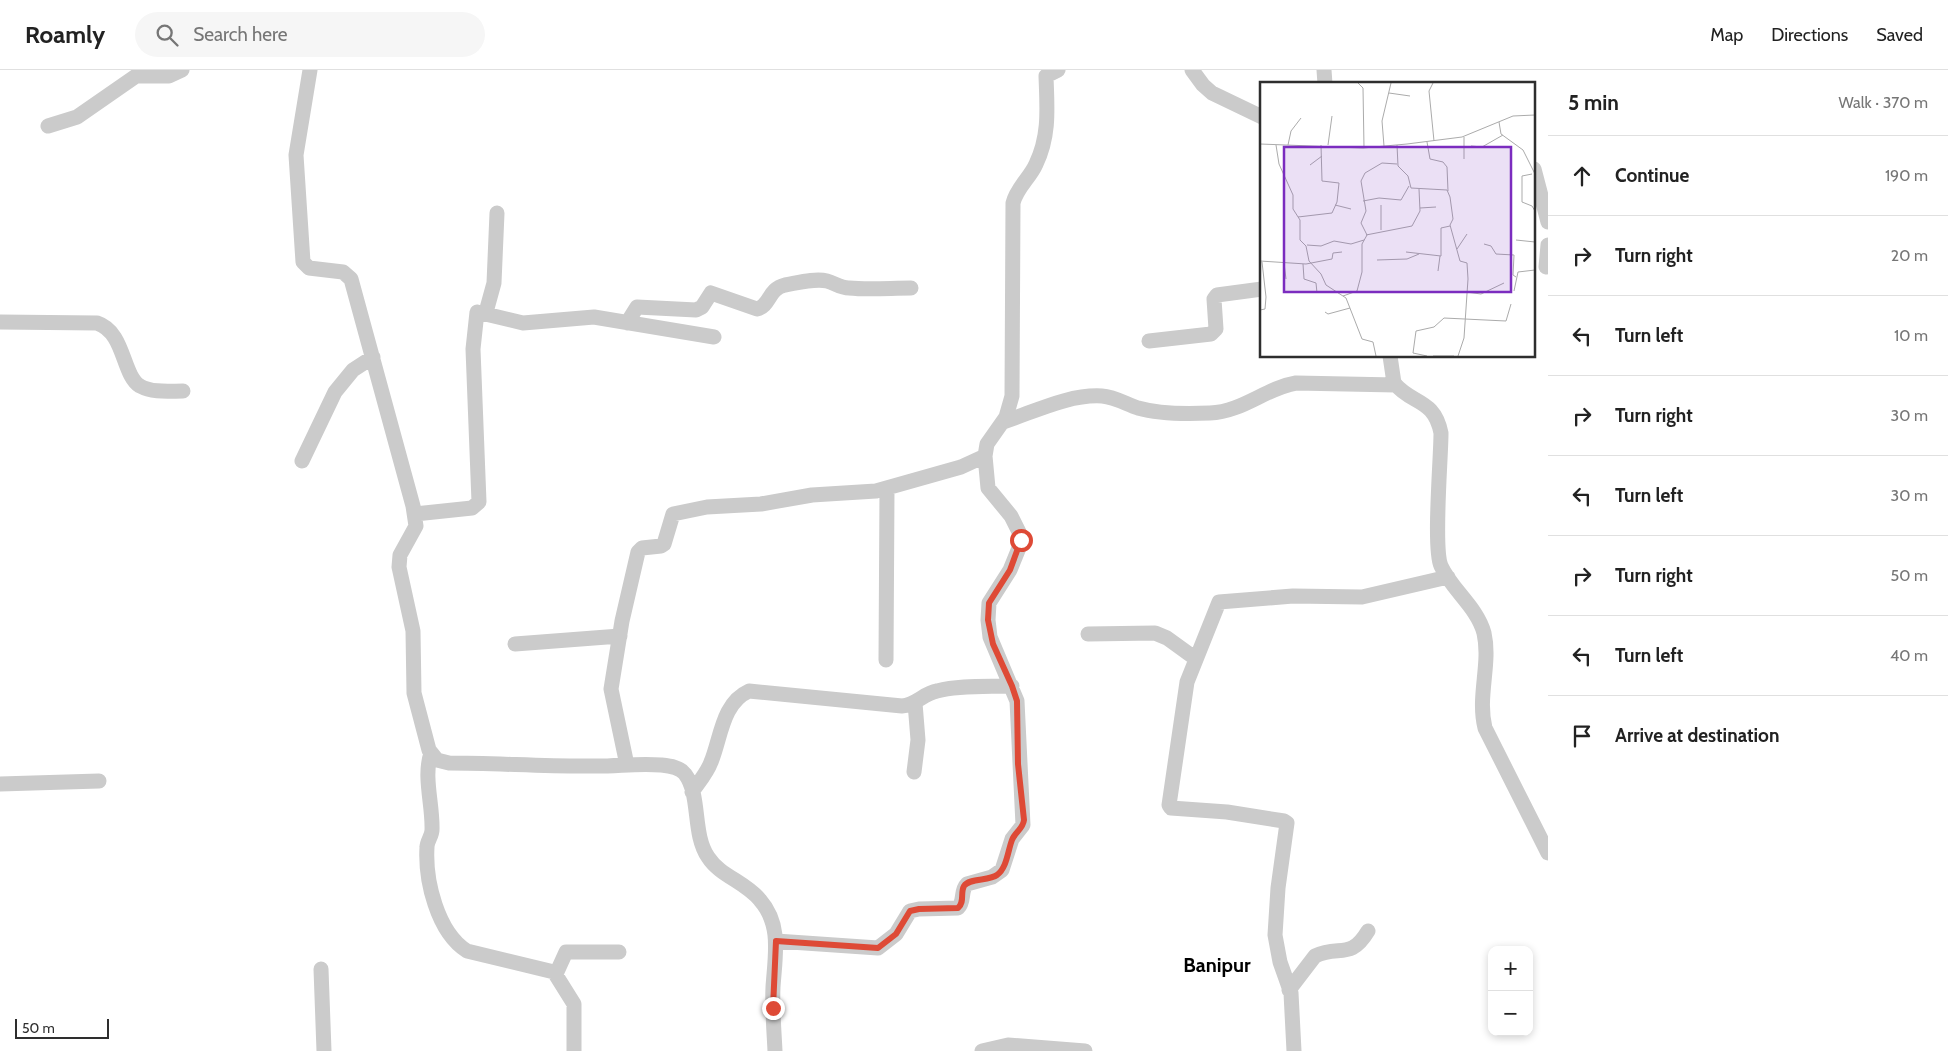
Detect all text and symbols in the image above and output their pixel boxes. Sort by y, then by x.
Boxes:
search box [135,12,485,57]
text: Roamly [25,20,105,49]
icon: search [153,21,181,49]
text: Search here [193,23,288,46]
text: Map [1710,24,1743,46]
text: Directions [1771,24,1848,46]
text: Saved [1876,24,1923,46]
inset map [1260,82,1536,358]
text: 5 min [1568,90,1619,115]
text: Walk · 370 m [1839,93,1928,112]
icon: ahead [1568,162,1596,190]
text: Continue [1615,164,1689,187]
text: 190 m [1885,166,1928,185]
icon: right [1568,242,1596,270]
text: Turn right [1615,244,1693,267]
text: 20 m [1891,246,1928,265]
icon: left [1568,322,1596,350]
text: Turn left [1615,324,1683,347]
text: 10 m [1894,326,1928,345]
icon: right [1568,402,1596,430]
text: Turn right [1615,404,1693,427]
text: 30 m [1891,406,1928,425]
icon: left [1568,482,1596,510]
text: Turn left [1615,484,1683,507]
text: 30 m [1891,486,1928,505]
route start [1010,529,1033,552]
icon: right [1568,562,1596,590]
text: Turn right [1615,564,1693,587]
text: 50 m [1891,566,1928,585]
icon: left [1568,642,1596,670]
text: Turn left [1615,644,1683,667]
text: 40 m [1890,646,1928,665]
icon: arrive [1568,722,1596,750]
text: Arrive at destination [1615,724,1779,747]
map controls [1488,946,1533,1036]
button: + [1488,946,1533,991]
district label: Banipur [1183,953,1251,977]
button: − [1488,991,1533,1036]
route end [762,997,785,1020]
scale bar [15,1016,109,1039]
text: 50 m [22,1019,55,1037]

